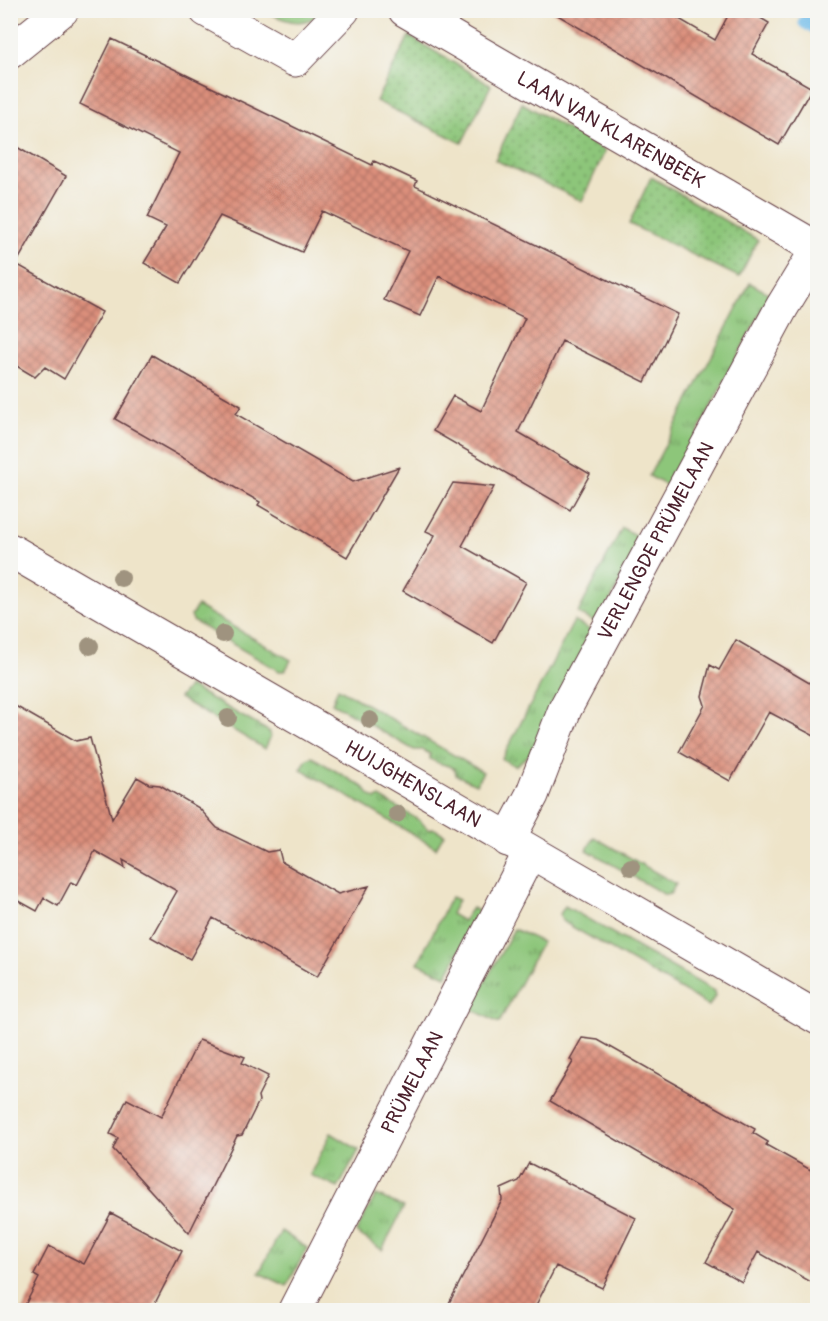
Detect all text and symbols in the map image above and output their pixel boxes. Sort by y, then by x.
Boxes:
street label: LAAN VAN KLARENBEEK [512,66,709,194]
street label: VERLENGDE PRÜMELAAN [592,438,720,645]
street label: HUIJGHENSLAAN [340,735,486,833]
street label: PRÜMELAAN [376,1027,449,1138]

